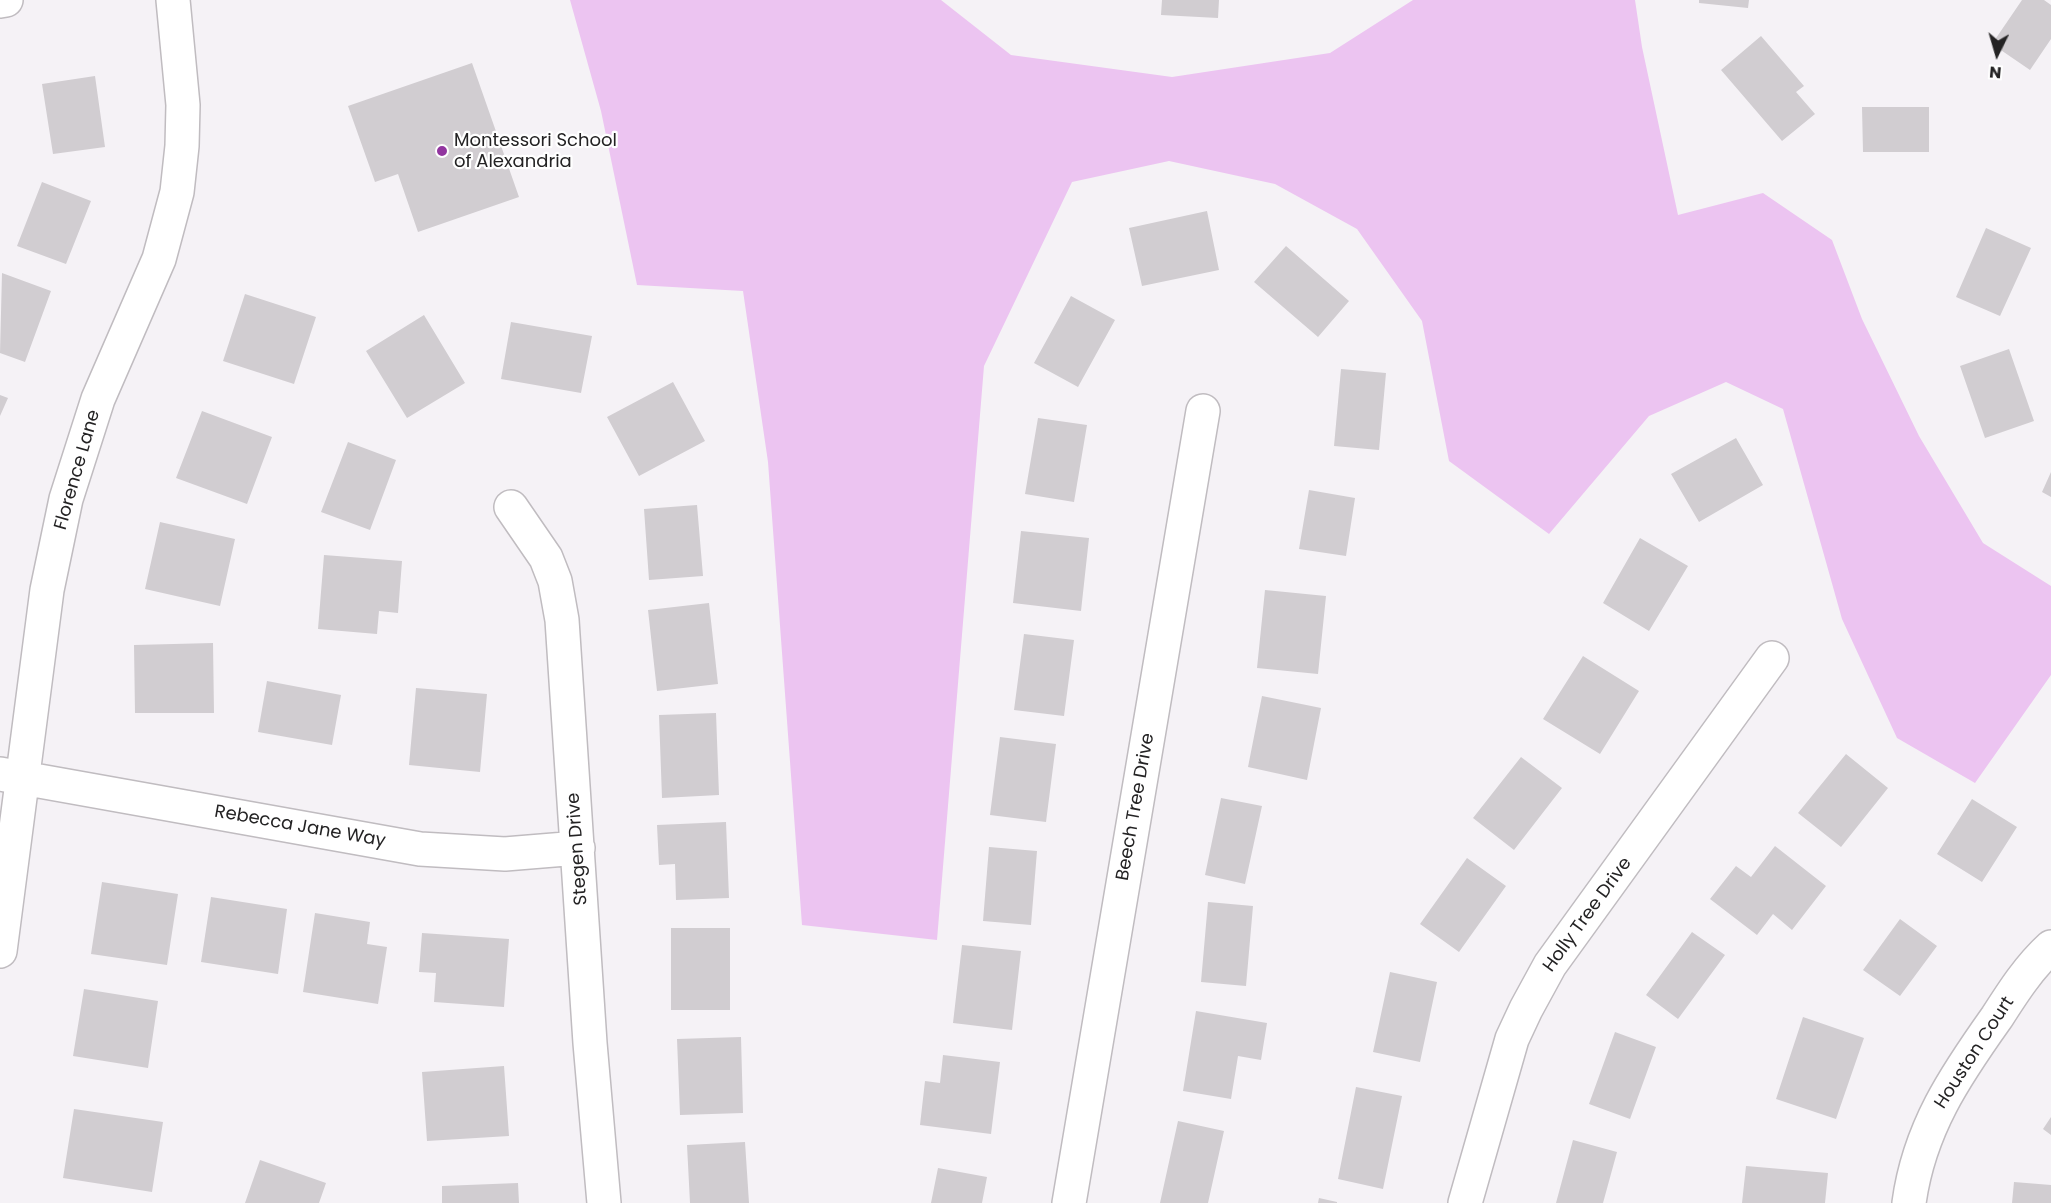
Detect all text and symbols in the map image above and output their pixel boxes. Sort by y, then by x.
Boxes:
north arrow [1967,24,2027,84]
text: N [1988,60,2002,84]
place label: Montessori School of Alexandria [454,130,617,172]
marker: Montessori School of Alexandria [435,144,449,158]
street label: Florence Lane [51,407,105,533]
street label: Beech Tree Drive [1112,732,1160,882]
street label: Stegen Drive [563,792,593,906]
street label: Rebecca Jane Way [213,801,387,853]
street label: Holly Tree Drive [1539,853,1637,977]
street label: Houston Court [1931,993,2019,1113]

